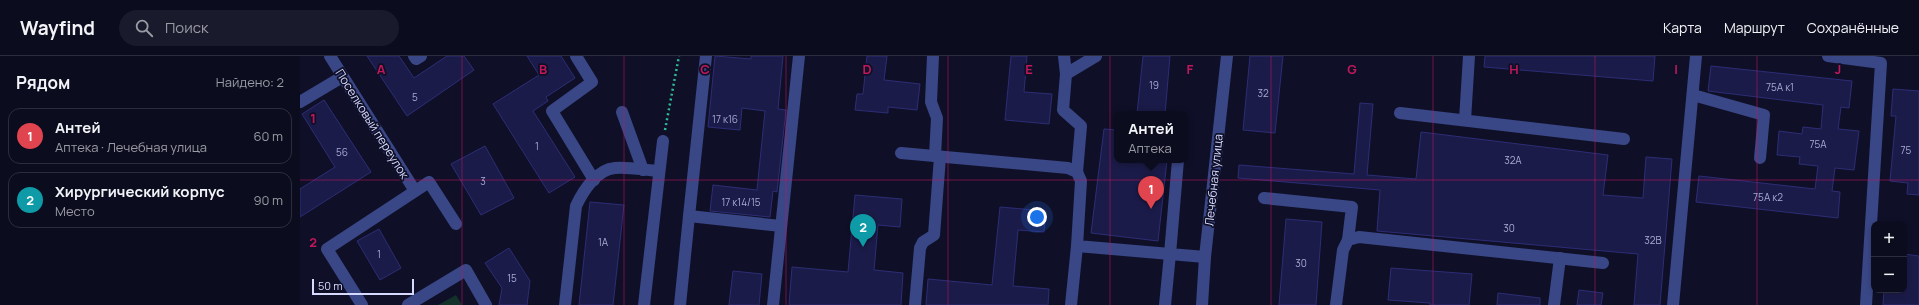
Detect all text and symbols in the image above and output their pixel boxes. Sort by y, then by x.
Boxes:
search box [119,10,399,46]
text: Wayfind [20,15,95,41]
icon: search [133,17,155,39]
text: Поиск [165,17,208,38]
text: Карта [1663,18,1702,37]
text: Маршрут [1724,18,1785,37]
text: Сохранённые [1807,18,1899,37]
text: A [377,60,386,78]
text: B [539,60,547,78]
text: C [700,60,710,78]
text: D [862,60,872,78]
text: E [1025,60,1033,78]
text: F [1187,60,1194,78]
text: G [1347,60,1357,78]
text: H [1509,60,1519,78]
text: I [1674,60,1678,78]
text: J [1835,60,1841,78]
street label: Поселковый переулок [332,66,414,183]
text: Рядом [16,71,70,94]
text: Найдено: 2 [216,73,284,91]
house number: 19 [1149,78,1159,92]
house number: 75А к1 [1766,80,1794,94]
house number: 32 [1257,86,1269,100]
house number: 5 [412,90,418,104]
text: 1 [310,109,316,127]
popup [1114,111,1188,163]
house number: 17 к16 [712,112,738,126]
text: Антей [55,117,101,138]
text: Антей [1128,118,1174,139]
text: 1 [27,127,33,145]
text: 60 m [253,127,283,145]
street label: Лечебная улица [1200,133,1227,227]
house number: 75А [1809,137,1827,151]
text: Аптека · Лечебная улица [55,138,207,156]
house number: 1 [535,139,539,153]
text: Аптека [1128,139,1172,157]
house number: 75 [1901,143,1912,157]
house number: 56 [336,145,348,159]
house number: 32А [1504,153,1522,167]
house number: 3 [480,174,486,188]
pin: 1 [1138,176,1164,209]
text: Хирургический корпус [55,181,225,202]
house number: 75А к2 [1753,190,1783,204]
text: 2 [26,191,34,209]
text: 90 m [253,191,283,209]
house number: 17 к14/15 [721,195,761,209]
text: Место [55,202,95,220]
your location [1027,207,1047,227]
pin: 2 [850,214,876,247]
house number: 30 [1503,221,1515,235]
map controls [1871,221,1907,293]
button: + [1871,221,1907,257]
text: 2 [309,233,317,251]
house number: 32В [1644,233,1662,247]
house number: 1А [598,235,609,249]
house number: 1 [377,247,381,261]
house number: 30 [1295,256,1307,270]
button: − [1871,257,1907,293]
house number: 15 [507,271,517,285]
scale bar [312,277,414,296]
text: 50 m [318,278,343,293]

